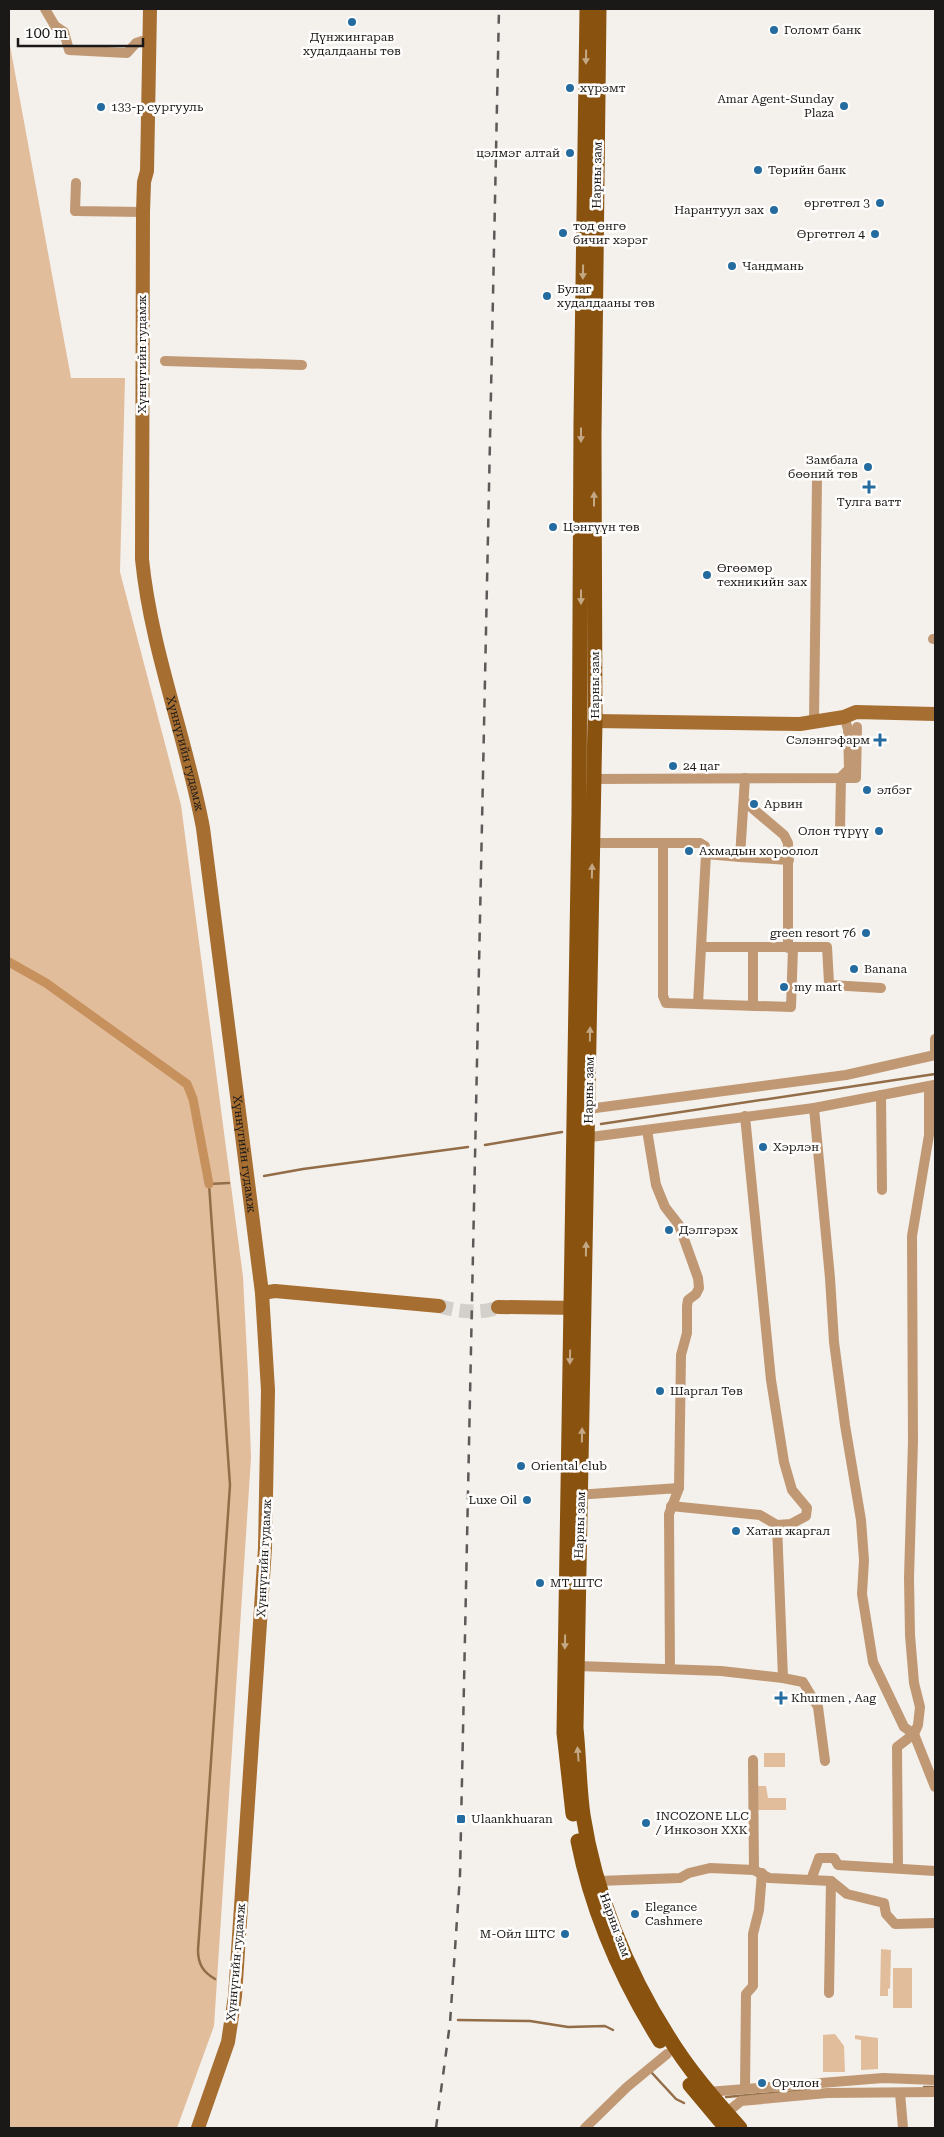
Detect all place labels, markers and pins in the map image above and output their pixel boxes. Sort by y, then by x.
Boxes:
marker: Дүнжингарав худалдааны төв [346,16,358,28]
place label: Голомт банк [784,23,862,37]
marker: Голомт банк [768,24,780,36]
place label: Дүнжингарав худалдааны төв [303,30,401,58]
place label: хүрэмт [580,81,626,95]
marker: хүрэмт [564,82,576,94]
place label: Amar Agent-Sunday Plaza [717,92,835,120]
place label: 133-р сургууль [111,100,204,114]
marker: Amar Agent-Sunday Plaza [838,100,850,112]
marker: 133-р сургууль [95,101,107,113]
place label: цэлмэг алтай [476,146,560,160]
marker: цэлмэг алтай [564,147,576,159]
place label: Төрийн банк [768,163,847,177]
marker: Төрийн банк [752,164,764,176]
place label: өргөтгөл 3 [804,196,870,210]
marker: өргөтгөл 3 [874,197,886,209]
place label: Нарантуул зах [674,203,764,217]
marker: Нарантуул зах [768,204,780,216]
place label: тод өнгө бичиг хэрэг [573,219,648,247]
marker: тод өнгө бичиг хэрэг [557,227,569,239]
place label: Өргөтгөл 4 [797,227,865,241]
marker: Өргөтгөл 4 [869,228,881,240]
place label: Чандмань [742,259,804,273]
marker: Чандмань [726,260,738,272]
place label: Булаг худалдааны төв [557,282,655,310]
marker: Булаг худалдааны төв [541,290,553,302]
place label: Замбала бөөний төв [788,453,858,481]
marker: Замбала бөөний төв [862,461,874,473]
marker: Тулга ватт [863,481,875,493]
place label: Тулга ватт [837,495,901,509]
place label: Цэнгүүн төв [563,520,640,534]
marker: Цэнгүүн төв [547,521,559,533]
place label: Өгөөмөр техникийн зах [717,561,807,589]
marker: Өгөөмөр техникийн зах [701,569,713,581]
place label: Сэлэнгэфарм [786,733,870,747]
marker: Сэлэнгэфарм [874,734,886,746]
place label: 24 цаг [683,759,720,773]
marker: 24 цаг [667,760,679,772]
place label: элбэг [877,783,912,797]
marker: элбэг [861,784,873,796]
place label: Арвин [764,797,803,811]
marker: Арвин [748,798,760,810]
place label: Олон түрүү [798,824,869,838]
marker: Олон түрүү [873,825,885,837]
place label: Ахмадын хороолол [699,844,819,858]
marker: Ахмадын хороолол [683,845,695,857]
place label: green resort 76 [770,926,856,940]
marker: green resort 76 [860,927,872,939]
place label: Banana [864,962,907,976]
marker: Banana [848,963,860,975]
place label: my mart [794,980,843,994]
marker: my mart [778,981,790,993]
place label: Хэрлэн [773,1140,819,1154]
marker: Хэрлэн [757,1141,769,1153]
place label: Дэлгэрэх [679,1223,738,1237]
marker: Дэлгэрэх [663,1224,675,1236]
place label: Шаргал Төв [670,1384,743,1398]
marker: Шаргал Төв [654,1385,666,1397]
place label: Oriental club [531,1459,607,1473]
marker: Oriental club [515,1460,527,1472]
place label: Luxe Oil [469,1493,517,1507]
marker: Luxe Oil [521,1494,533,1506]
place label: Хатан жаргал [746,1524,831,1538]
marker: Хатан жаргал [730,1525,742,1537]
place label: МТ ШТС [550,1576,603,1590]
marker: МТ ШТС [534,1577,546,1589]
place label: Khurmen , Aag [791,1691,876,1705]
marker: Khurmen , Aag [775,1692,787,1704]
place label: INCOZONE LLC / Инкозон ХХК [655,1809,749,1837]
place label: Ulaankhuaran [471,1812,553,1826]
marker: Ulaankhuaran [455,1813,467,1825]
marker: INCOZONE LLC / Инкозон ХХК [640,1817,652,1829]
place label: Elegance Cashmere [645,1900,703,1928]
marker: Elegance Cashmere [629,1908,641,1920]
place label: M-Ойл ШТС [480,1927,555,1941]
marker: M-Ойл ШТС [559,1928,571,1940]
place label: Орчлон [772,2076,820,2090]
marker: Орчлон [756,2077,768,2089]

